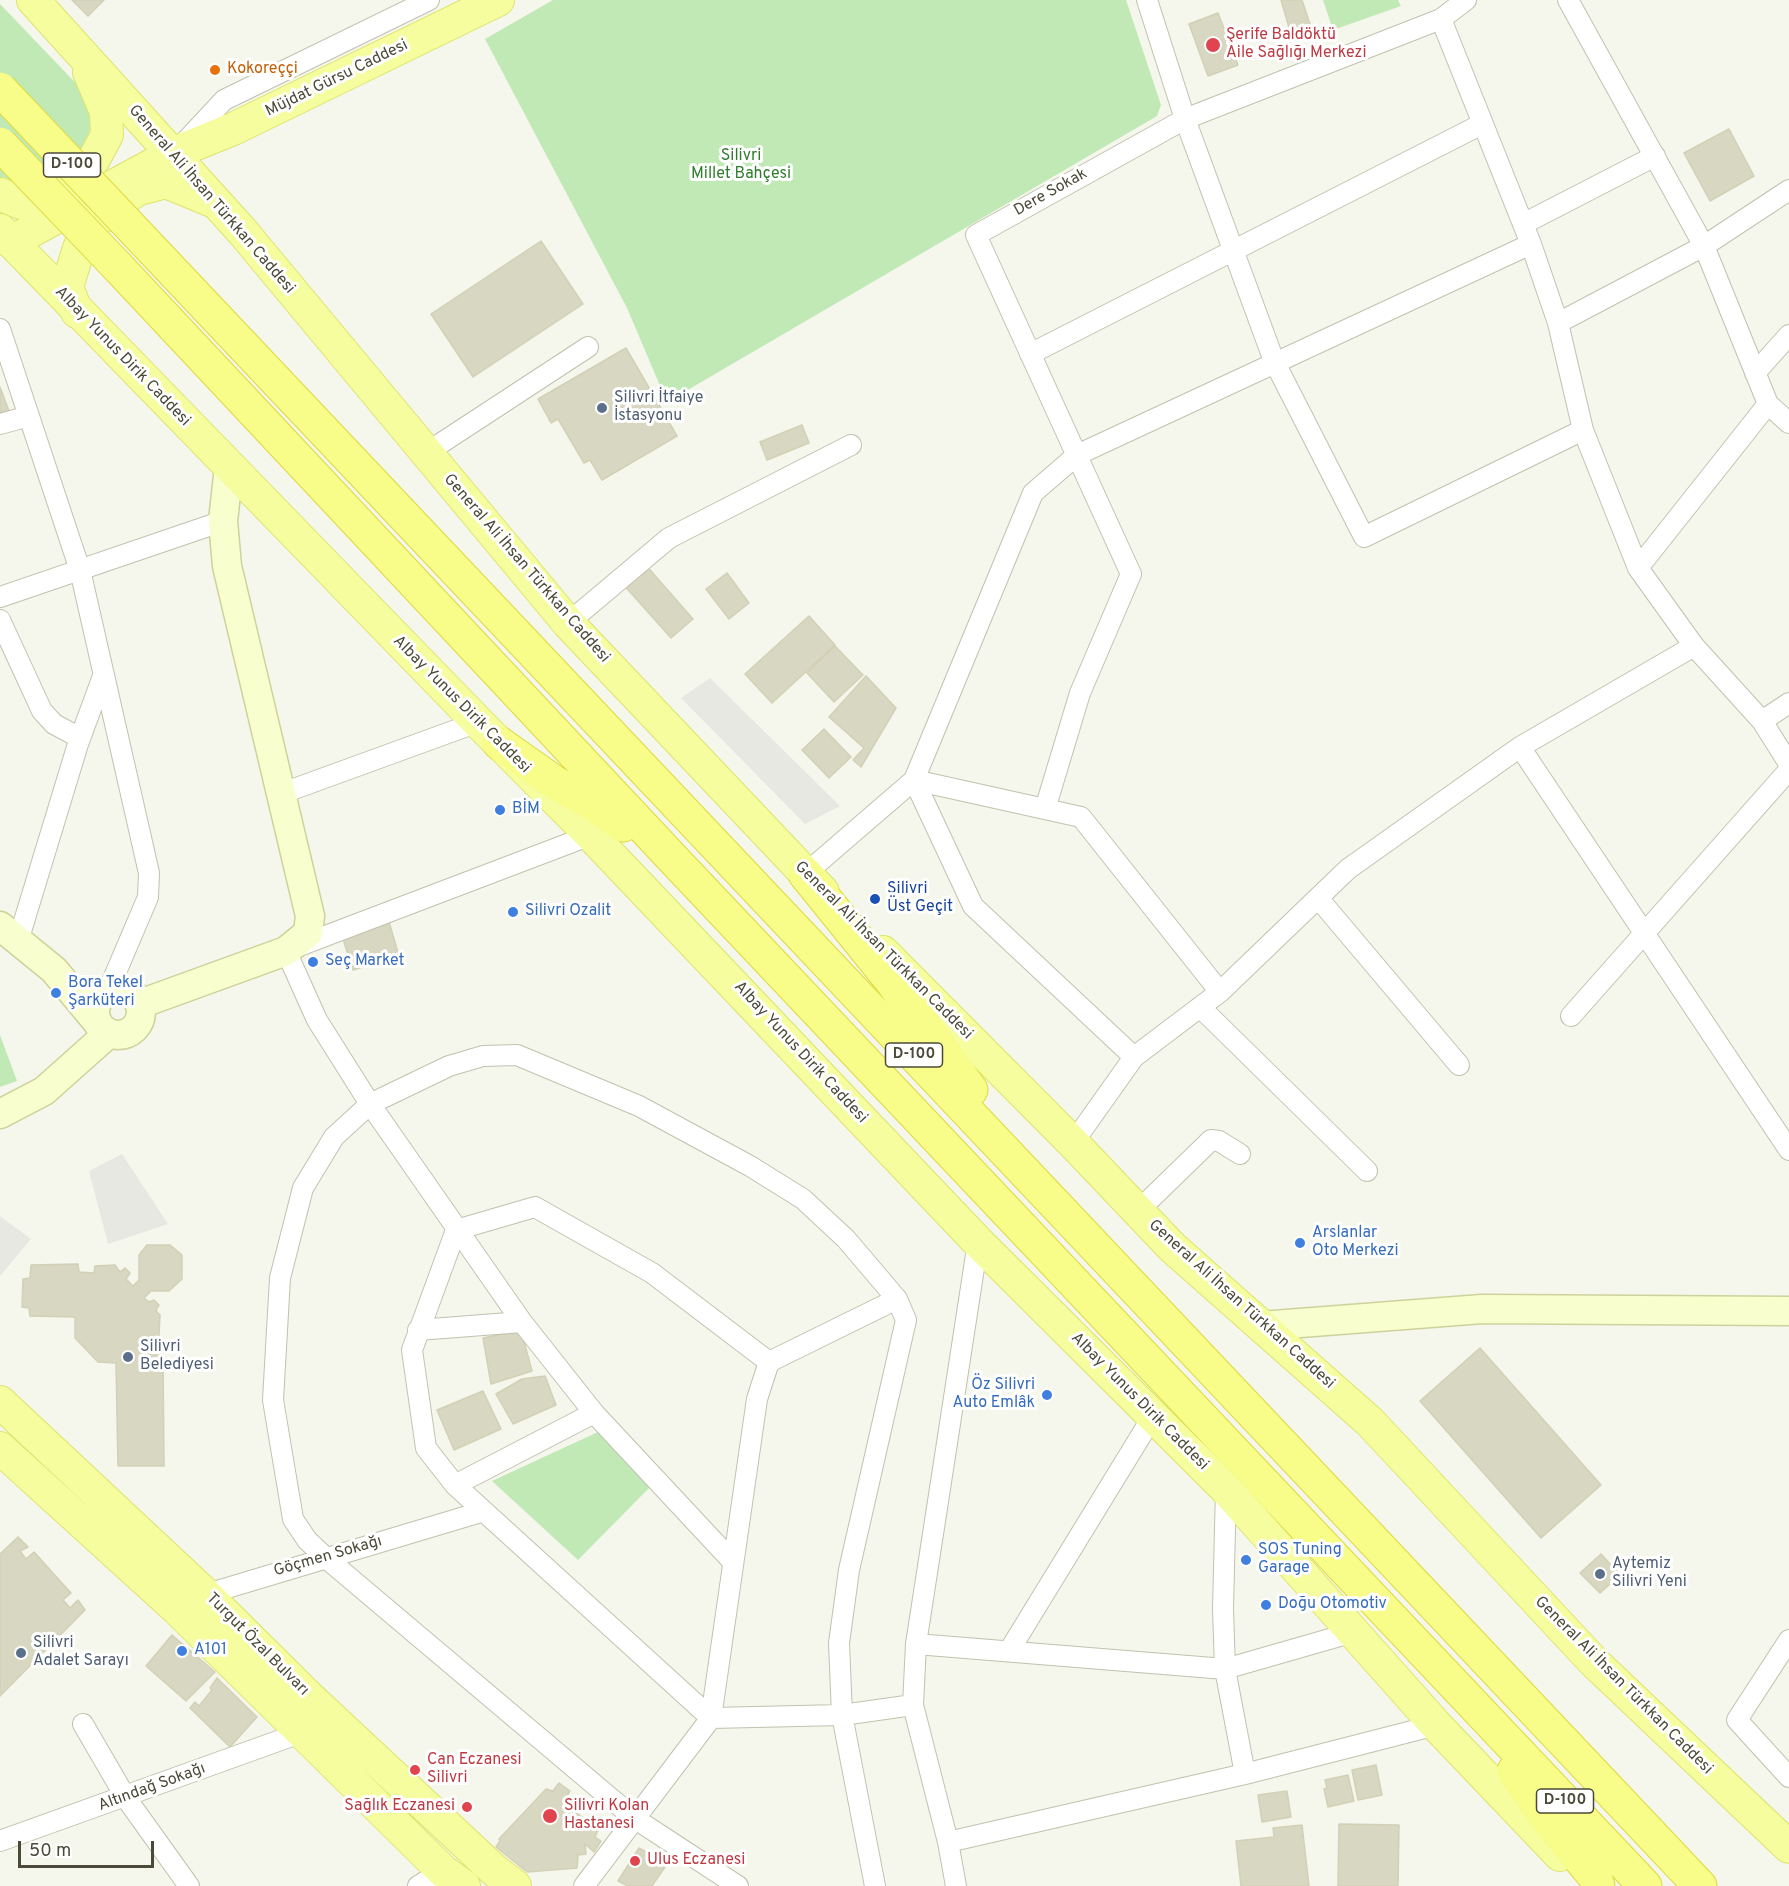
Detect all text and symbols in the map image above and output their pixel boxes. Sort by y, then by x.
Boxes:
place label: Şerife Baldöktü Aile Sağlığı Merkezi [1226,26,1366,64]
street label: Müjdat Gürsu Caddesi [263,36,411,122]
marker: Şerife Baldöktü Aile Sağlığı Merkezi [1204,36,1222,54]
place label: Kokoreççi [227,60,298,80]
marker: Kokoreççi [208,63,222,77]
street label: General Ali İhsan Türkkan Caddesi [124,102,298,298]
park label: Silivri Millet Bahçesi [691,147,791,185]
road number: D-100 [44,153,100,177]
street label: Dere Sokak [1011,165,1091,221]
street label: Albay Yunus Dirik Caddesi [50,283,194,431]
place label: Silivri İtfaiye İstasyonu [614,389,703,427]
marker: Silivri İtfaiye İstasyonu [595,401,609,415]
street label: General Ali İhsan Türkkan Caddesi [439,471,613,667]
street label: Albay Yunus Dirik Caddesi [388,632,534,778]
place label: BİM [512,800,540,820]
marker: BİM [493,803,507,817]
street label: General Ali İhsan Türkkan Caddesi [790,858,976,1044]
place label: Silivri Üst Geçit [887,880,953,918]
marker: Silivri Üst Geçit [868,892,882,906]
place label: Silivri Ozalit [525,902,611,922]
marker: Silivri Ozalit [506,905,520,919]
place label: Seç Market [325,952,405,972]
marker: Seç Market [306,955,320,969]
place label: Bora Tekel Şarküteri [68,974,143,1012]
street label: Albay Yunus Dirik Caddesi [729,978,871,1128]
marker: Bora Tekel Şarküteri [49,986,63,1000]
road number: D-100 [886,1043,942,1067]
street label: General Ali İhsan Türkkan Caddesi [1144,1216,1338,1394]
place label: Arslanlar Oto Merkezi [1312,1224,1399,1262]
marker: Arslanlar Oto Merkezi [1293,1236,1307,1250]
street label: Albay Yunus Dirik Caddesi [1066,1329,1212,1475]
place label: Silivri Belediyesi [140,1338,214,1376]
marker: Silivri Belediyesi [121,1350,135,1364]
place label: Öz Silivri Auto Emlâk [952,1376,1035,1414]
marker: Öz Silivri Auto Emlâk [1040,1388,1054,1402]
street label: Göçmen Sokağı [272,1532,384,1582]
place label: SOS Tuning Garage [1258,1541,1342,1579]
marker: SOS Tuning Garage [1239,1553,1253,1567]
place label: Aytemiz Silivri Yeni [1612,1555,1687,1593]
marker: Aytemiz Silivri Yeni [1593,1567,1607,1581]
street label: Turgut Özal Bulvarı [202,1590,312,1700]
street label: General Ali İhsan Türkkan Caddesi [1530,1593,1716,1779]
place label: Doğu Otomotiv [1278,1595,1387,1615]
marker: Doğu Otomotiv [1259,1598,1273,1612]
place label: Silivri Adalet Sarayı [33,1634,129,1672]
place label: A101 [194,1641,227,1661]
marker: A101 [175,1644,189,1658]
marker: Silivri Adalet Sarayı [14,1646,28,1660]
place label: Can Eczanesi Silivri [427,1751,522,1789]
street label: Altındağ Sokağı [96,1760,208,1816]
marker: Can Eczanesi Silivri [408,1763,422,1777]
road number: D-100 [1536,1789,1594,1813]
place label: Sağlık Eczanesi [344,1797,455,1817]
place label: Silivri Kolan Hastanesi [564,1797,649,1835]
marker: Sağlık Eczanesi [460,1800,474,1814]
marker: Silivri Kolan Hastanesi [541,1807,559,1825]
scale bar [21,1829,158,1867]
text: 50 m [29,1840,71,1863]
place label: Ulus Eczanesi [647,1851,745,1871]
marker: Ulus Eczanesi [628,1854,642,1868]

